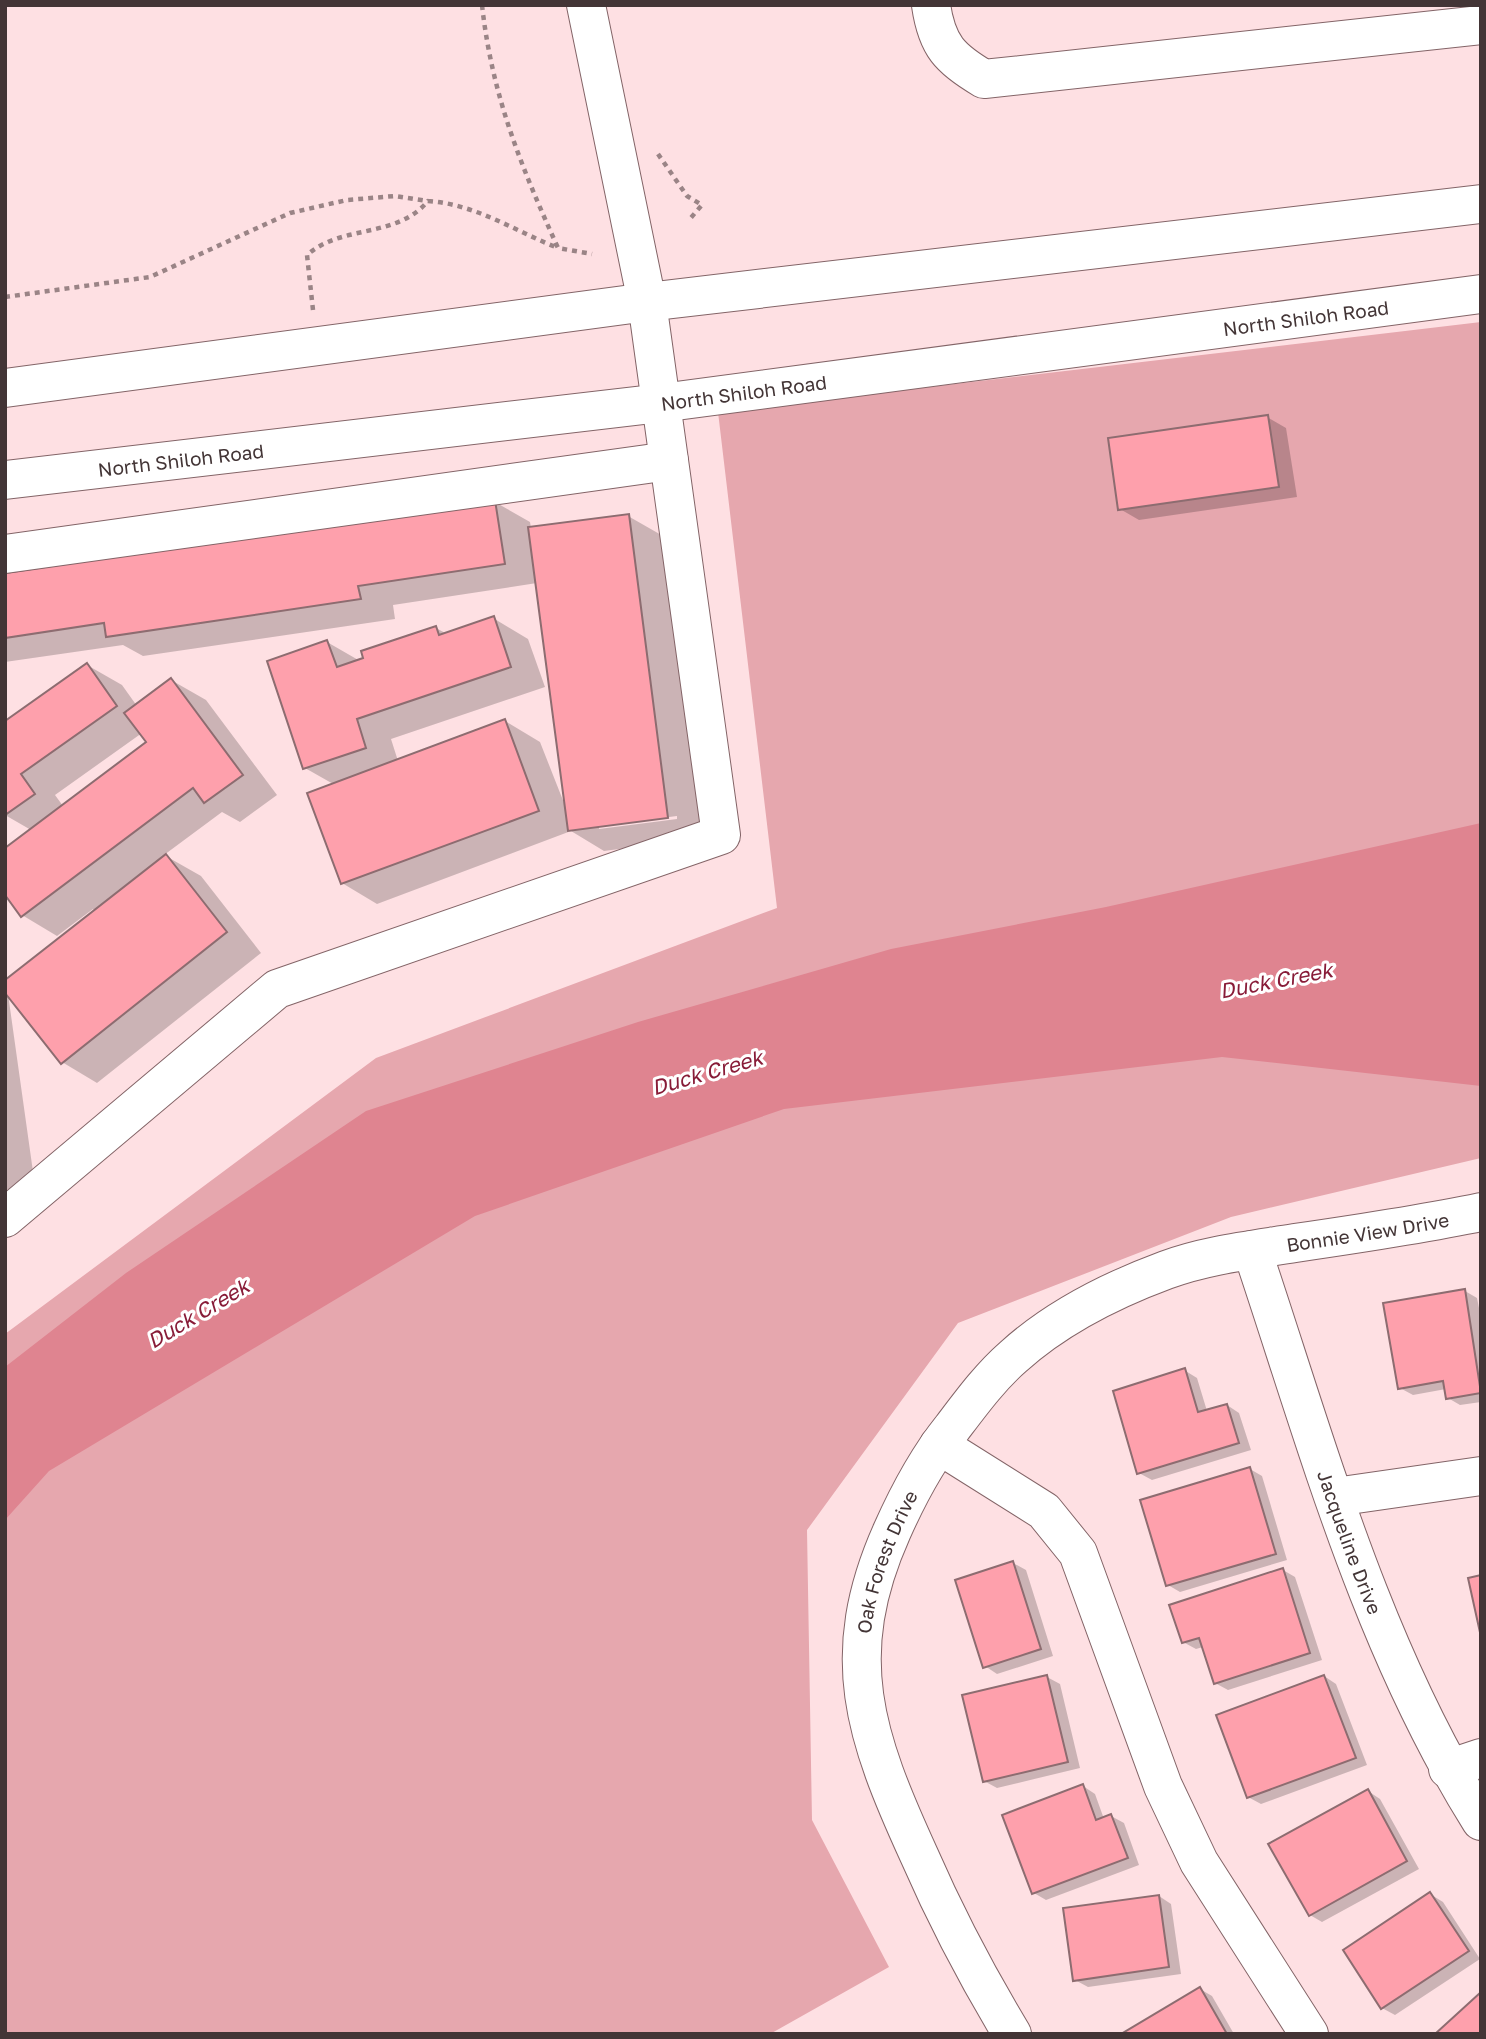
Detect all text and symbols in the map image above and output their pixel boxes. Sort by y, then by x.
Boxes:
street label: North Shiloh Road [1222,295,1390,340]
street label: North Shiloh Road [659,370,828,414]
street label: North Shiloh Road [97,438,265,481]
water label: Duck Creek [1217,956,1337,1004]
water label: Duck Creek [648,1043,768,1100]
street label: Bonnie View Drive [1285,1207,1451,1256]
water label: Duck Creek [142,1271,256,1354]
street label: Jacqueline Drive [1313,1467,1387,1617]
street label: Oak Forest Drive [851,1486,921,1635]

